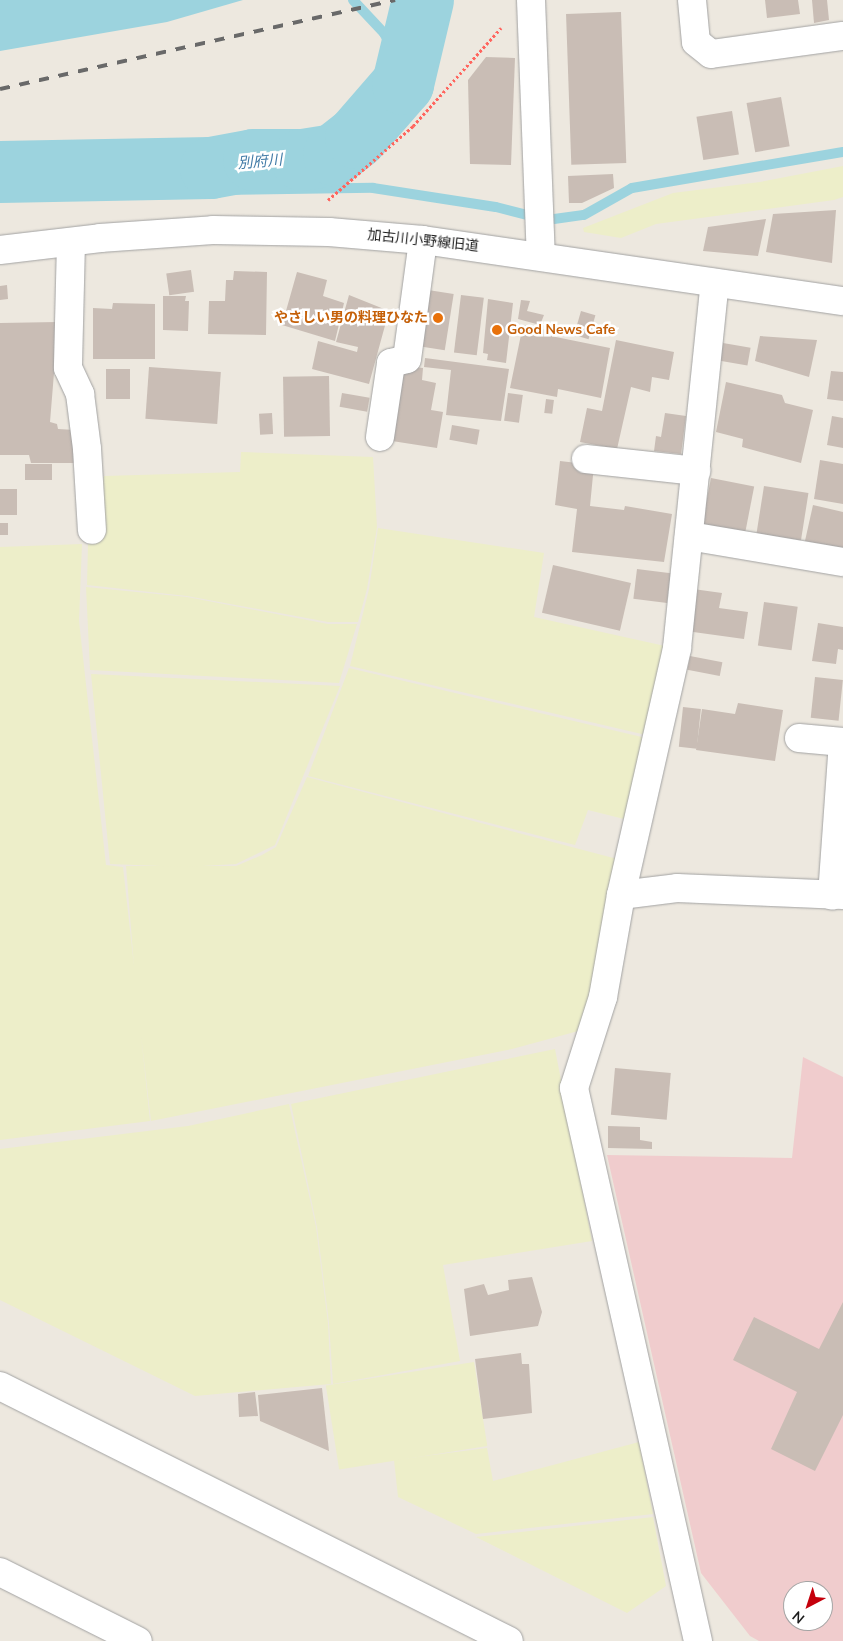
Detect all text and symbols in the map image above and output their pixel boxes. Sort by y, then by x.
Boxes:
water label: 別府川 [237,151,283,173]
street label: 加古川小野線旧道 [366,227,480,255]
place label: やさしい男の料理ひなた [274,310,428,326]
marker: やさしい男の料理ひなた [432,312,444,324]
place label: Good News Cafe [507,322,615,338]
marker: Good News Cafe [491,324,503,336]
north arrow [783,1581,833,1631]
text: N [789,1606,809,1628]

